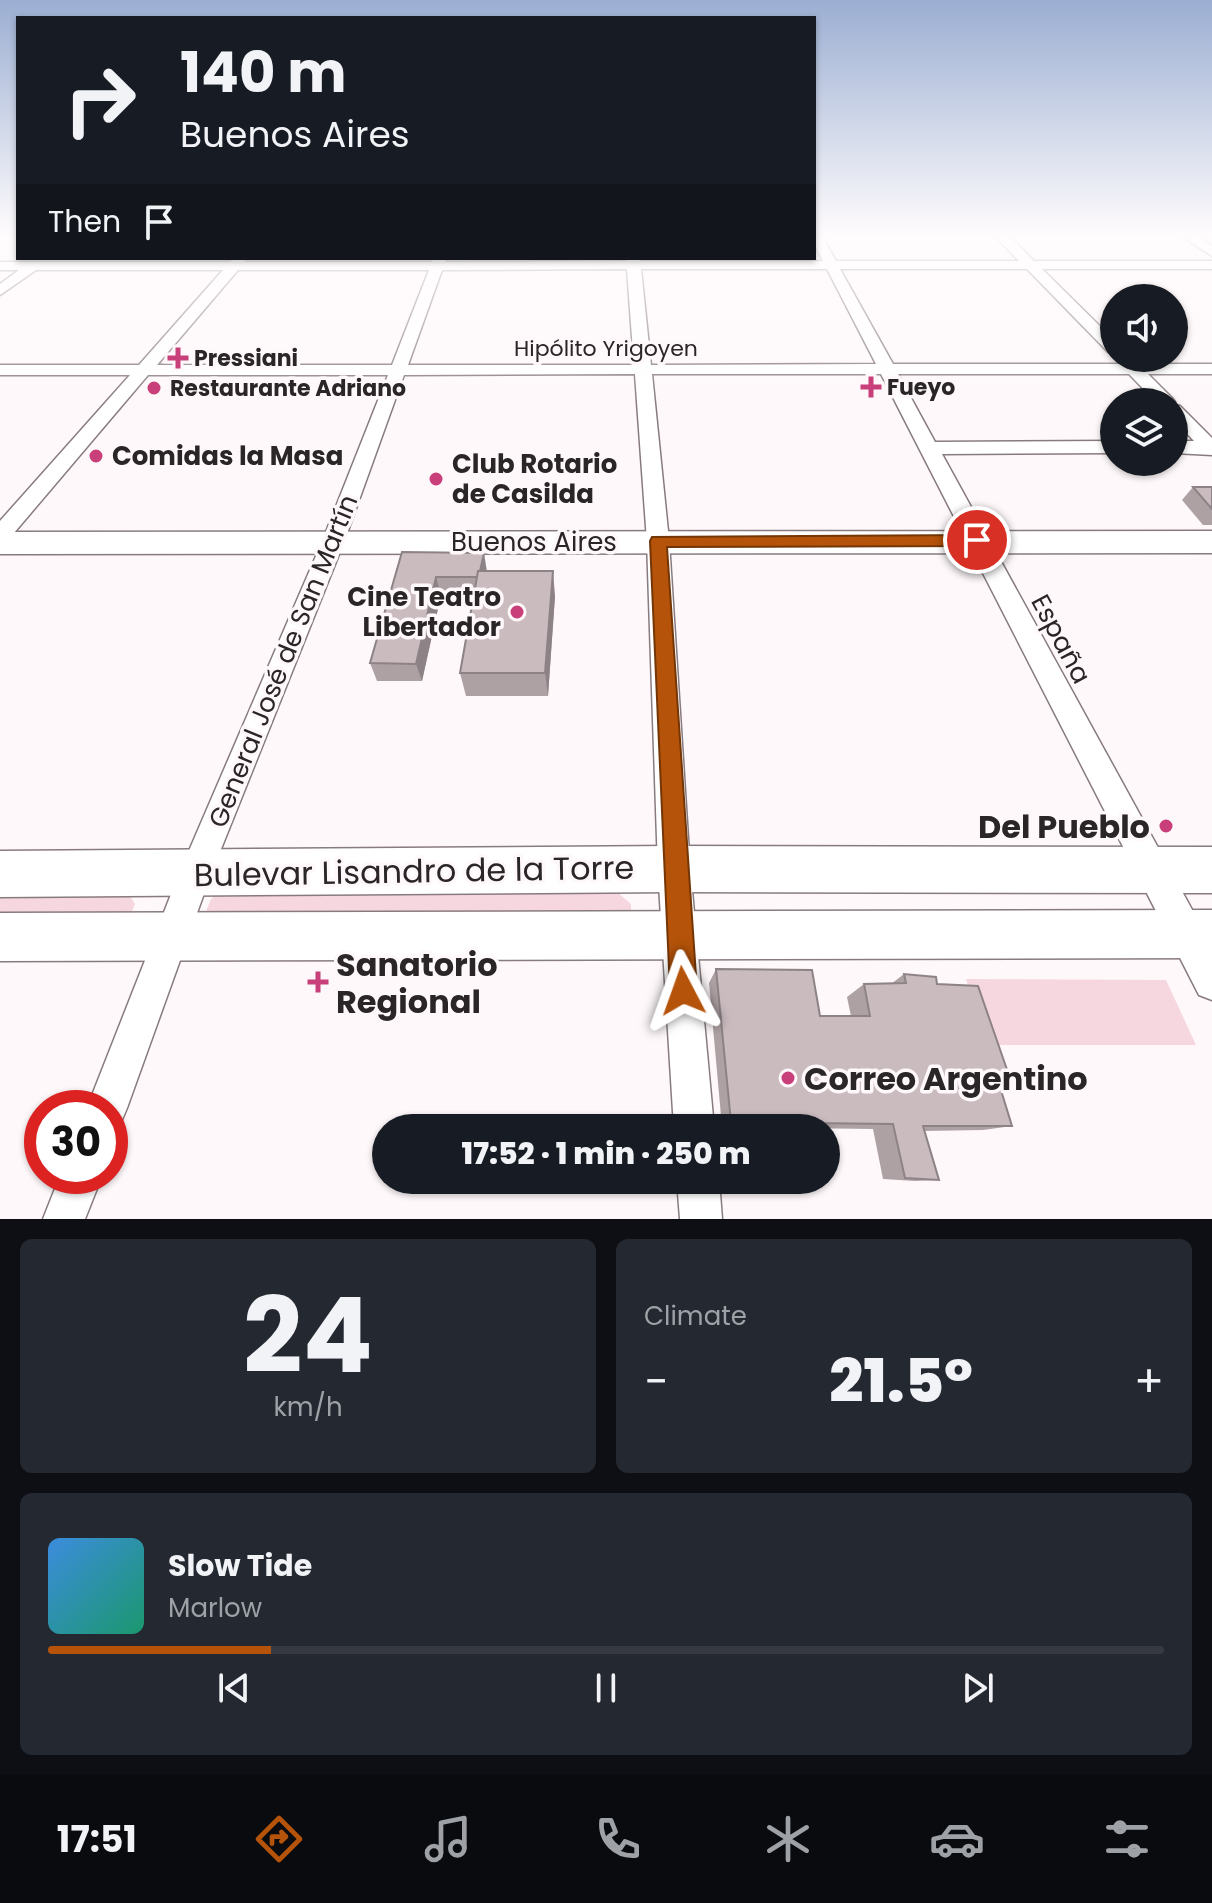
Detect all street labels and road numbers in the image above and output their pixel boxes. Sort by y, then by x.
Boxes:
street label: Hipólito Yrigoyen [514,333,698,364]
street label: General José de San Martín [200,489,366,833]
street label: Buenos Aires [451,524,617,560]
street label: España [1023,588,1099,690]
street label: Bulevar Lisandro de la Torre [193,845,635,897]

